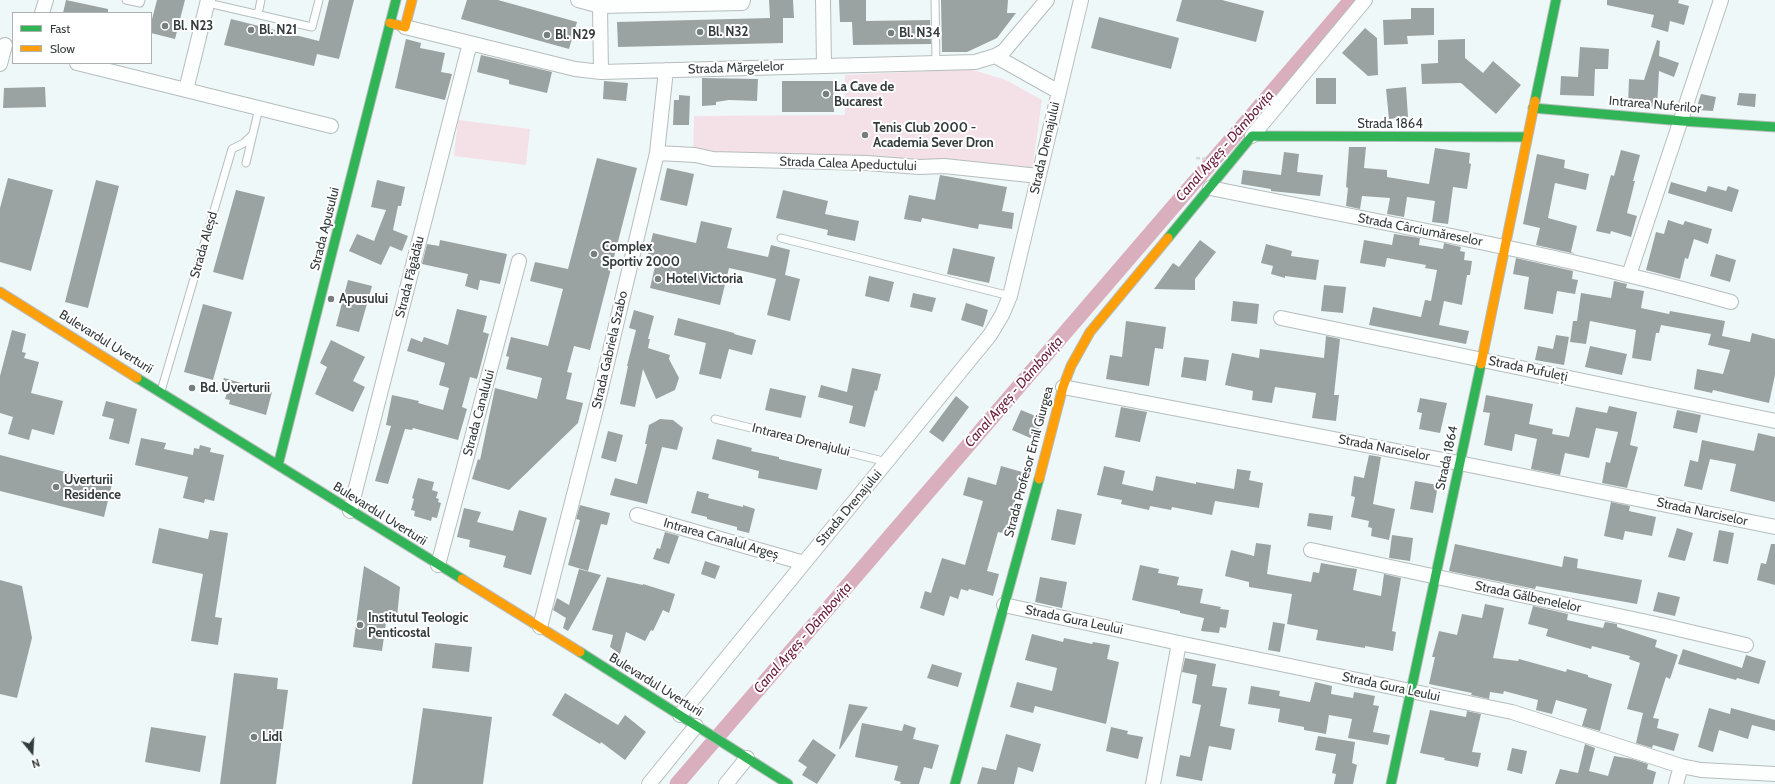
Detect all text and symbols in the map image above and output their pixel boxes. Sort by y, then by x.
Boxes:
legend [12,12,152,64]
place label: Bl. N23 [173,18,213,34]
text: Fast [50,21,70,36]
marker: Bl. N23 [160,21,170,31]
place label: Bl. N21 [259,22,297,38]
place label: Bl. N32 [708,24,748,40]
marker: Bl. N21 [246,25,256,35]
place label: Bl. N34 [899,25,941,41]
place label: Bl. N29 [555,27,596,43]
marker: Bl. N32 [695,27,705,37]
marker: Bl. N34 [886,28,896,38]
marker: Bl. N29 [542,30,552,40]
text: Slow [50,41,75,56]
street label: Strada Mărgelelor [688,59,784,77]
place label: La Cave de Bucarest [834,79,894,110]
water label: Canal Argeș - Dâmbovița [1172,87,1278,205]
marker: La Cave de Bucarest [821,89,831,99]
street label: Intrarea Nuferilor [1608,93,1702,117]
street label: Strada Drenajului [1027,100,1063,196]
street label: Strada 1864 [1357,116,1423,132]
place label: Tenis Club 2000 - Academia Sever Dron [873,120,994,151]
marker: Tenis Club 2000 - Academia Sever Dron [860,130,870,140]
street label: Strada Calea Apeductului [779,154,917,174]
street label: Strada Apusului [307,186,343,272]
street label: Strada Aleșd [187,210,221,280]
street label: Strada Cârciumăreselor [1356,210,1484,250]
street label: Strada Făgădău [392,235,428,319]
place label: Complex Sportiv 2000 [602,239,680,270]
marker: Complex Sportiv 2000 [589,249,599,259]
place label: Hotel Victoria [666,271,743,287]
marker: Hotel Victoria [653,274,663,284]
street label: Strada Gabriela Szabo [589,290,631,410]
place label: Apusului [339,291,388,307]
marker: Apusului [326,294,336,304]
street label: Bulevardul Uverturii [56,307,156,377]
water label: Canal Argeș - Dâmbovița [961,333,1067,451]
street label: Strada Pufuleți [1487,353,1569,385]
street label: Strada Canalului [460,368,498,458]
place label: Bd. Uverturii [200,380,270,396]
marker: Bd. Uverturii [187,383,197,393]
street label: Strada Profesor Emil Giurgea [1001,385,1057,539]
street label: Intrarea Drenajului [750,420,852,460]
street label: Strada 1864 [1433,424,1461,492]
street label: Strada Narciselor [1337,432,1431,464]
street label: Strada Drenajului [813,467,885,549]
place label: Uverturii Residence [64,472,121,503]
street label: Bulevardul Uverturii [330,479,430,549]
marker: Uverturii Residence [51,482,61,492]
street label: Strada Narciselor [1655,495,1749,529]
street label: Intrarea Canalul Argeș [662,515,780,563]
street label: Strada Gălbenelelor [1473,578,1583,616]
water label: Canal Argeș - Dâmbovița [750,579,856,697]
street label: Strada Gura Leului [1024,602,1124,638]
place label: Institutul Teologic Penticostal [368,610,468,641]
marker: Institutul Teologic Penticostal [355,620,365,630]
street label: Bulevardul Uverturii [606,650,706,720]
street label: Strada Gura Leului [1341,669,1441,705]
place label: Lidl [262,729,282,745]
north arrow [12,732,52,772]
marker: Lidl [249,732,259,742]
text: N [30,756,42,771]

